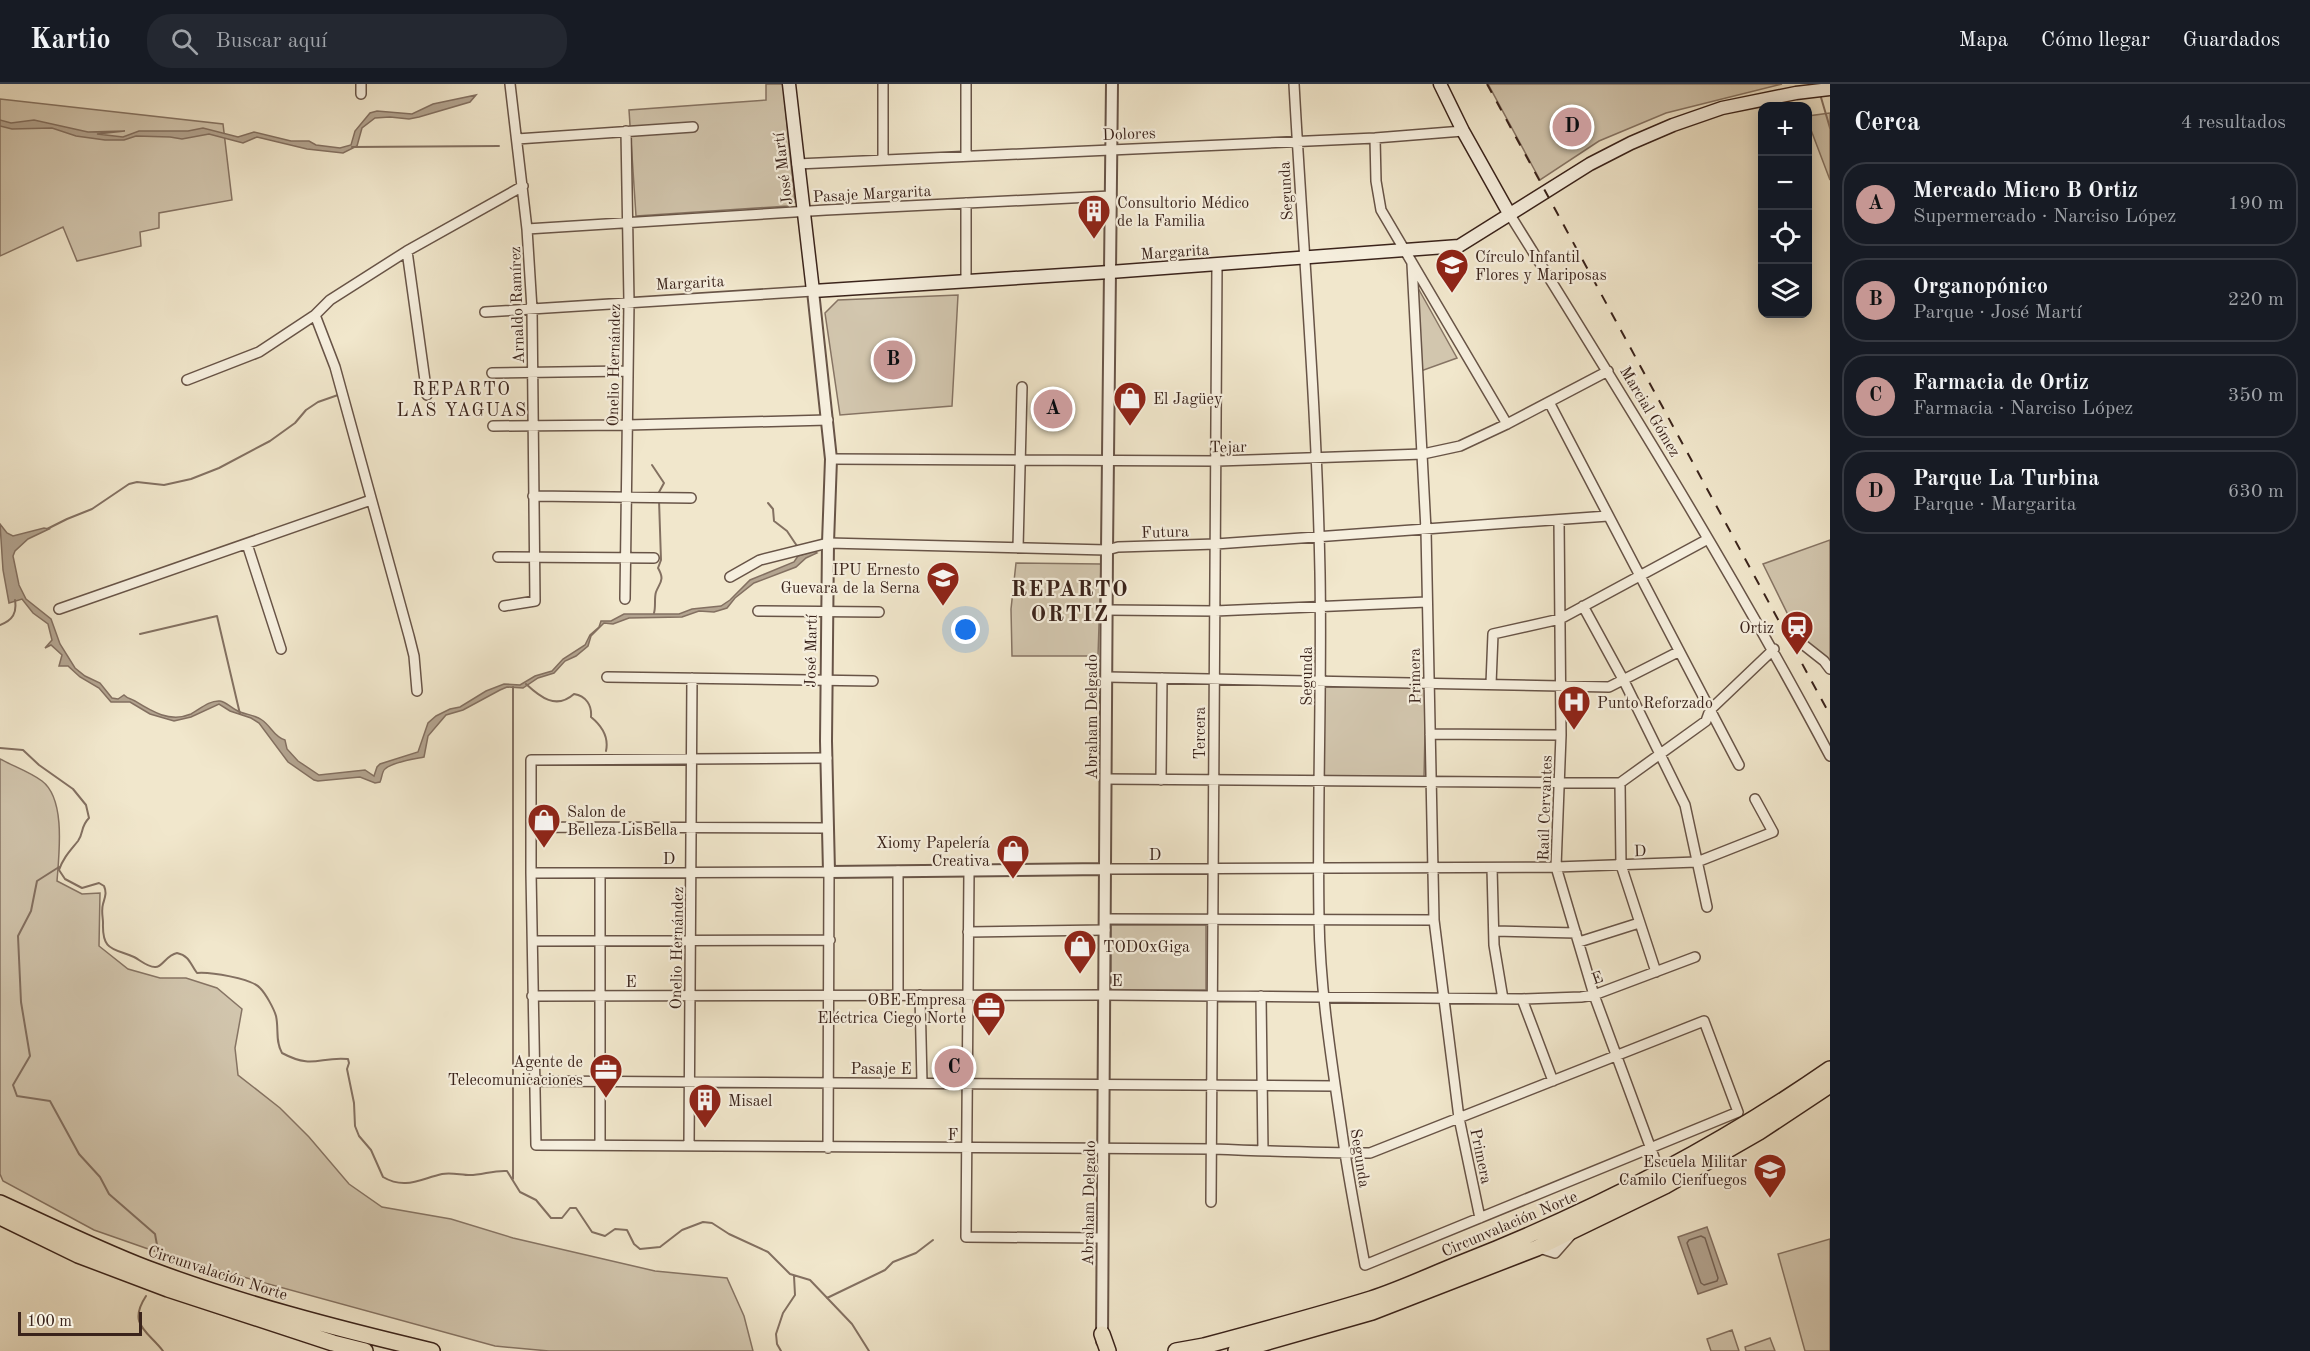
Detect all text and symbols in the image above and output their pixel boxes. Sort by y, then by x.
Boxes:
search box [147,14,567,68]
icon: search [168,25,201,58]
text: Kartio [30,27,111,55]
text: Buscar aquí [216,30,327,52]
text: Mapa [1959,30,2008,51]
text: Cómo llegar [2041,30,2150,51]
text: Guardados [2183,30,2280,51]
map controls [1758,102,1812,318]
button: + [1758,102,1812,156]
pin: D [1552,104,1592,150]
text: Cerca [1854,110,1920,136]
text: 4 resultados [2181,113,2286,133]
street label: Dolores [1102,126,1156,144]
street label: José Martí [772,131,796,206]
button: − [1758,156,1812,210]
street label: Segunda [1277,161,1297,221]
text: Mercado Micro B Ortiz [1913,180,2138,202]
street label: Pasaje Margarita [812,184,932,206]
building icon: Consultorio Médico de la Familia [1076,193,1112,240]
text: A [1868,194,1883,214]
text: 190 m [2228,194,2284,214]
place label: Consultorio Médico de la Familia [1117,196,1249,230]
text: Supermercado · Narciso López [1913,207,2176,227]
button: locate [1758,210,1812,264]
street label: Margarita [1140,243,1210,263]
street label: Arnaldo Ramírez [508,246,528,364]
school or university icon: Círculo Infantil Flores y Mariposas [1434,247,1470,294]
place label: Círculo Infantil Flores y Mariposas [1475,250,1607,284]
button: layers [1758,264,1812,318]
street label: Margarita [655,274,725,294]
text: Organopónico [1913,276,2048,298]
text: B [1868,290,1883,310]
text: 220 m [2228,290,2284,310]
text: Parque · José Martí [1913,303,2082,323]
street label: Onelio Hernández [606,304,624,427]
pin: B [874,338,912,382]
street label: Marcial Gómez [1616,364,1683,460]
text: Farmacia de Ortiz [1913,372,2089,394]
shop icon: El Jagüey [1112,380,1148,427]
district label: REPARTO LAS YAGUAS [396,381,528,420]
pin: A [1034,386,1072,432]
text: C [1869,386,1882,406]
text: 350 m [2228,386,2284,406]
place label: El Jagüey [1153,392,1223,408]
text: Farmacia · Narciso López [1913,399,2133,419]
street label: Tejar [1209,440,1247,456]
text: Parque La Turbina [1913,468,2099,490]
text: D [1868,482,1883,502]
text: 630 m [2228,482,2284,502]
text: Parque · Margarita [1913,495,2077,515]
street label: Futura [1141,524,1189,542]
school or university icon: IPU Ernesto Guevara de la Serna [925,560,961,607]
place label: IPU Ernesto Guevara de la Serna [780,563,920,597]
district label: REPARTO ORTIZ [1011,579,1129,626]
station icon: Ortiz [1779,609,1815,656]
street label: José Martí [803,614,821,688]
your location [951,615,980,644]
place label: Ortiz [1739,621,1774,637]
street label: Segunda [1300,646,1316,706]
street label: Primera [1408,648,1424,704]
street label: Abraham Delgado [1085,654,1101,780]
hospital icon: Punto Reforzado [1556,684,1592,731]
place label: Punto Reforzado [1597,696,1713,712]
street label: Tercera [1193,706,1209,760]
street label: Raúl Cervantes [1536,755,1556,861]
shop icon: Salon de Belleza LisBella [526,802,562,849]
place label: Salon de Belleza LisBella [567,805,678,839]
shop icon: Xiomy Papelería Creativa [995,833,1031,880]
place label: Xiomy Papelería Creativa [876,836,990,870]
street label: D [1634,844,1647,860]
street label: D [1149,848,1161,864]
street label: D [663,852,675,868]
street label: Onelio Hernández [669,887,687,1010]
shop icon: TODOxGiga [1062,928,1098,975]
place label: TODOxGiga [1103,940,1190,956]
street label: E [1590,970,1605,988]
street label: E [1111,974,1123,990]
street label: E [625,975,637,991]
office icon: OBE Empresa Eléctrica Ciego Norte [971,990,1007,1037]
place label: OBE Empresa Eléctrica Ciego Norte [817,993,966,1027]
pin: C [934,1046,974,1090]
office icon: Agente de Telecomunicaciones [588,1052,624,1099]
place label: Agente de Telecomunicaciones [447,1055,583,1089]
street label: Pasaje E [851,1062,911,1078]
building icon: Misael [687,1082,723,1129]
place label: Misael [728,1094,772,1110]
street label: Primera [1466,1127,1494,1186]
street label: F [948,1128,958,1144]
street label: Segunda [1346,1128,1372,1189]
street label: Abraham Delgado [1081,1140,1099,1266]
school or university icon: Escuela Militar Camilo Cienfuegos [1752,1152,1788,1199]
place label: Escuela Militar Camilo Cienfuegos [1619,1155,1747,1189]
street label: Circunvalación Norte [1439,1189,1580,1261]
street label: Circunvalación Norte [145,1244,289,1304]
scale bar [18,1309,142,1336]
text: 100 m [27,1314,72,1330]

